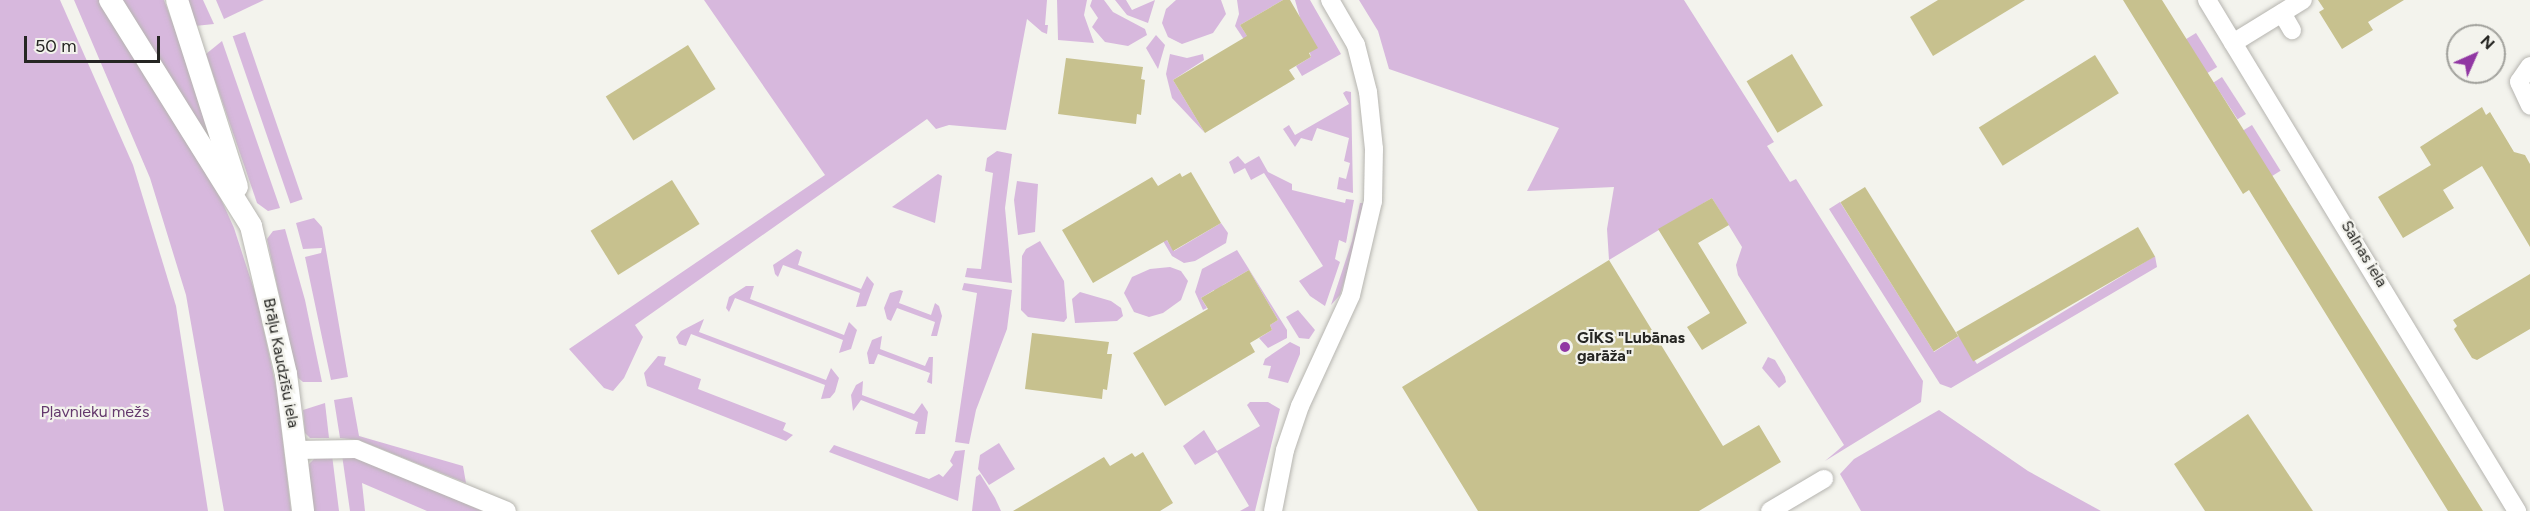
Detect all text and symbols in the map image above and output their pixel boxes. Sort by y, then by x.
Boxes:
scale bar [27,24,164,62]
north arrow [2446,24,2506,84]
text: N [2477,31,2499,53]
text: 50 m [35,35,77,57]
street label: Salnas iela [2337,217,2391,291]
street label: Brāļu Kaudzīšu iela [259,296,303,430]
place label: GĪKS "Lubānas garāža" [1577,328,1685,366]
marker: GĪKS "Lubānas garāža" [1558,340,1572,354]
park label: Pļavnieku mežs [41,402,149,422]

